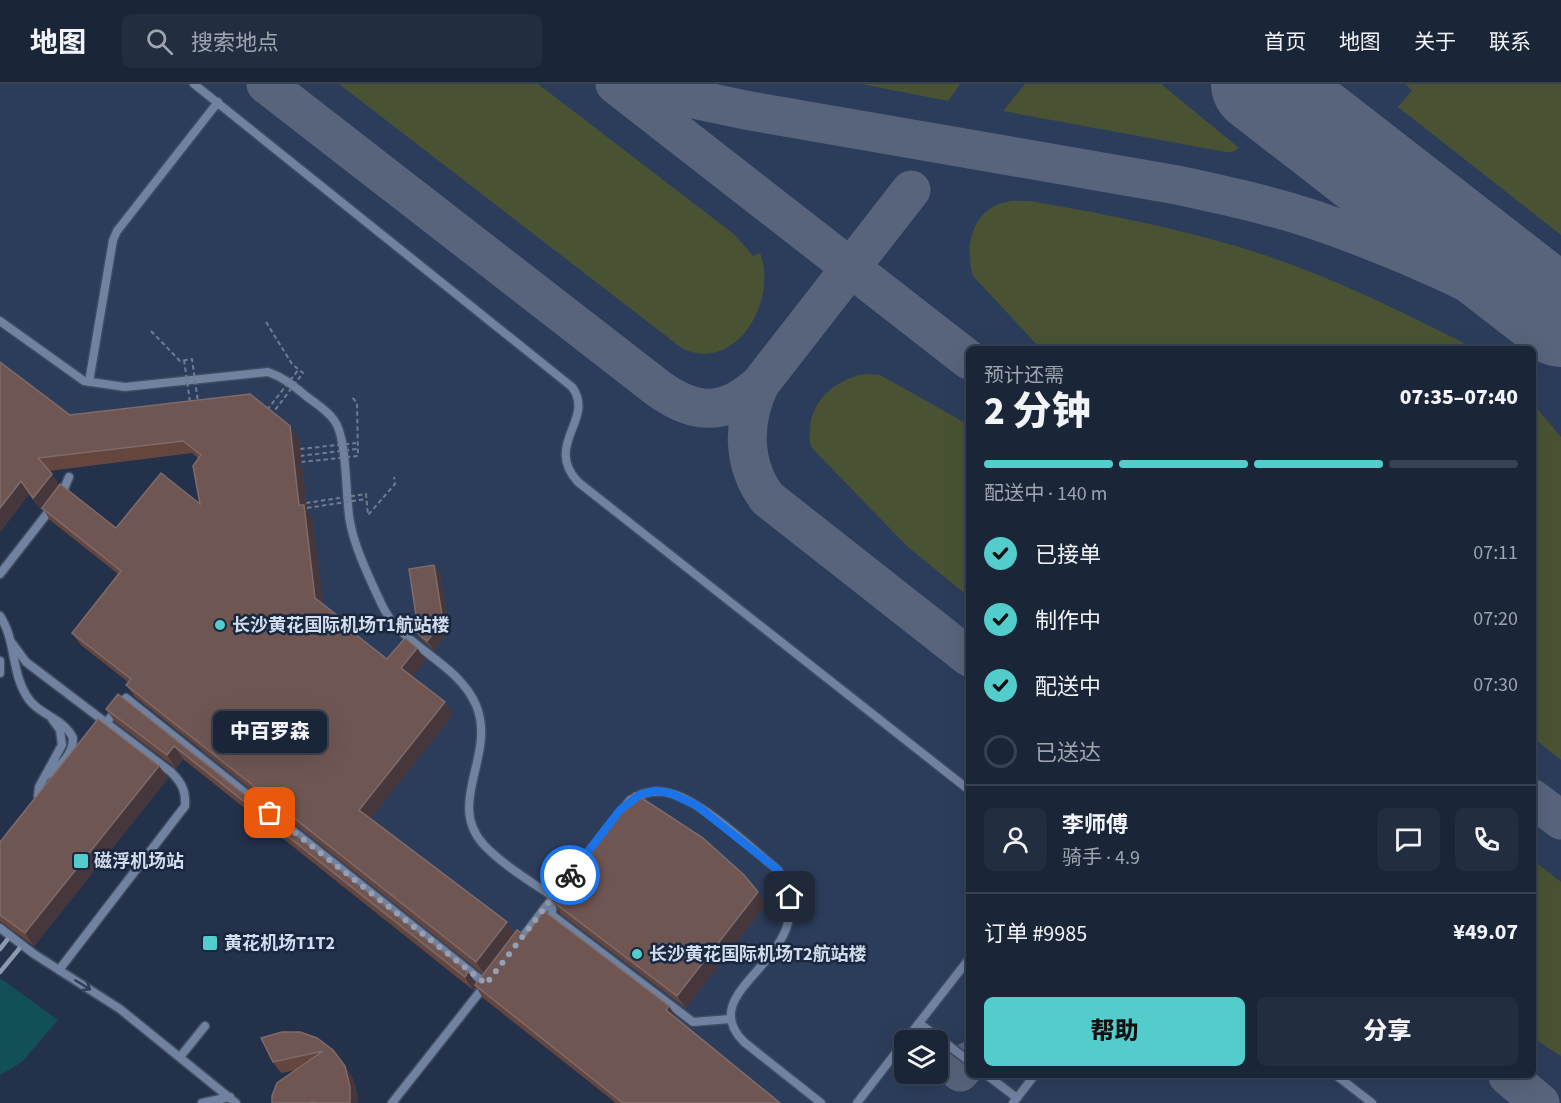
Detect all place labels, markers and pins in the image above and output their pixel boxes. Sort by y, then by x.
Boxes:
place label: 长沙黄花国际机场T1航站楼 [232,613,450,638]
marker: 长沙黄花国际机场T1航站楼 [213,618,227,632]
callout: 中百罗森 [213,711,327,753]
pin [244,787,295,838]
place label: 磁浮机场站 [94,849,184,874]
marker: 磁浮机场站 [72,852,90,870]
pin [764,871,815,922]
place label: 黄花机场T1T2 [224,931,335,956]
marker: 黄花机场T1T2 [201,934,219,952]
place label: 长沙黄花国际机场T2航站楼 [649,942,867,967]
marker: 长沙黄花国际机场T2航站楼 [630,947,644,961]

